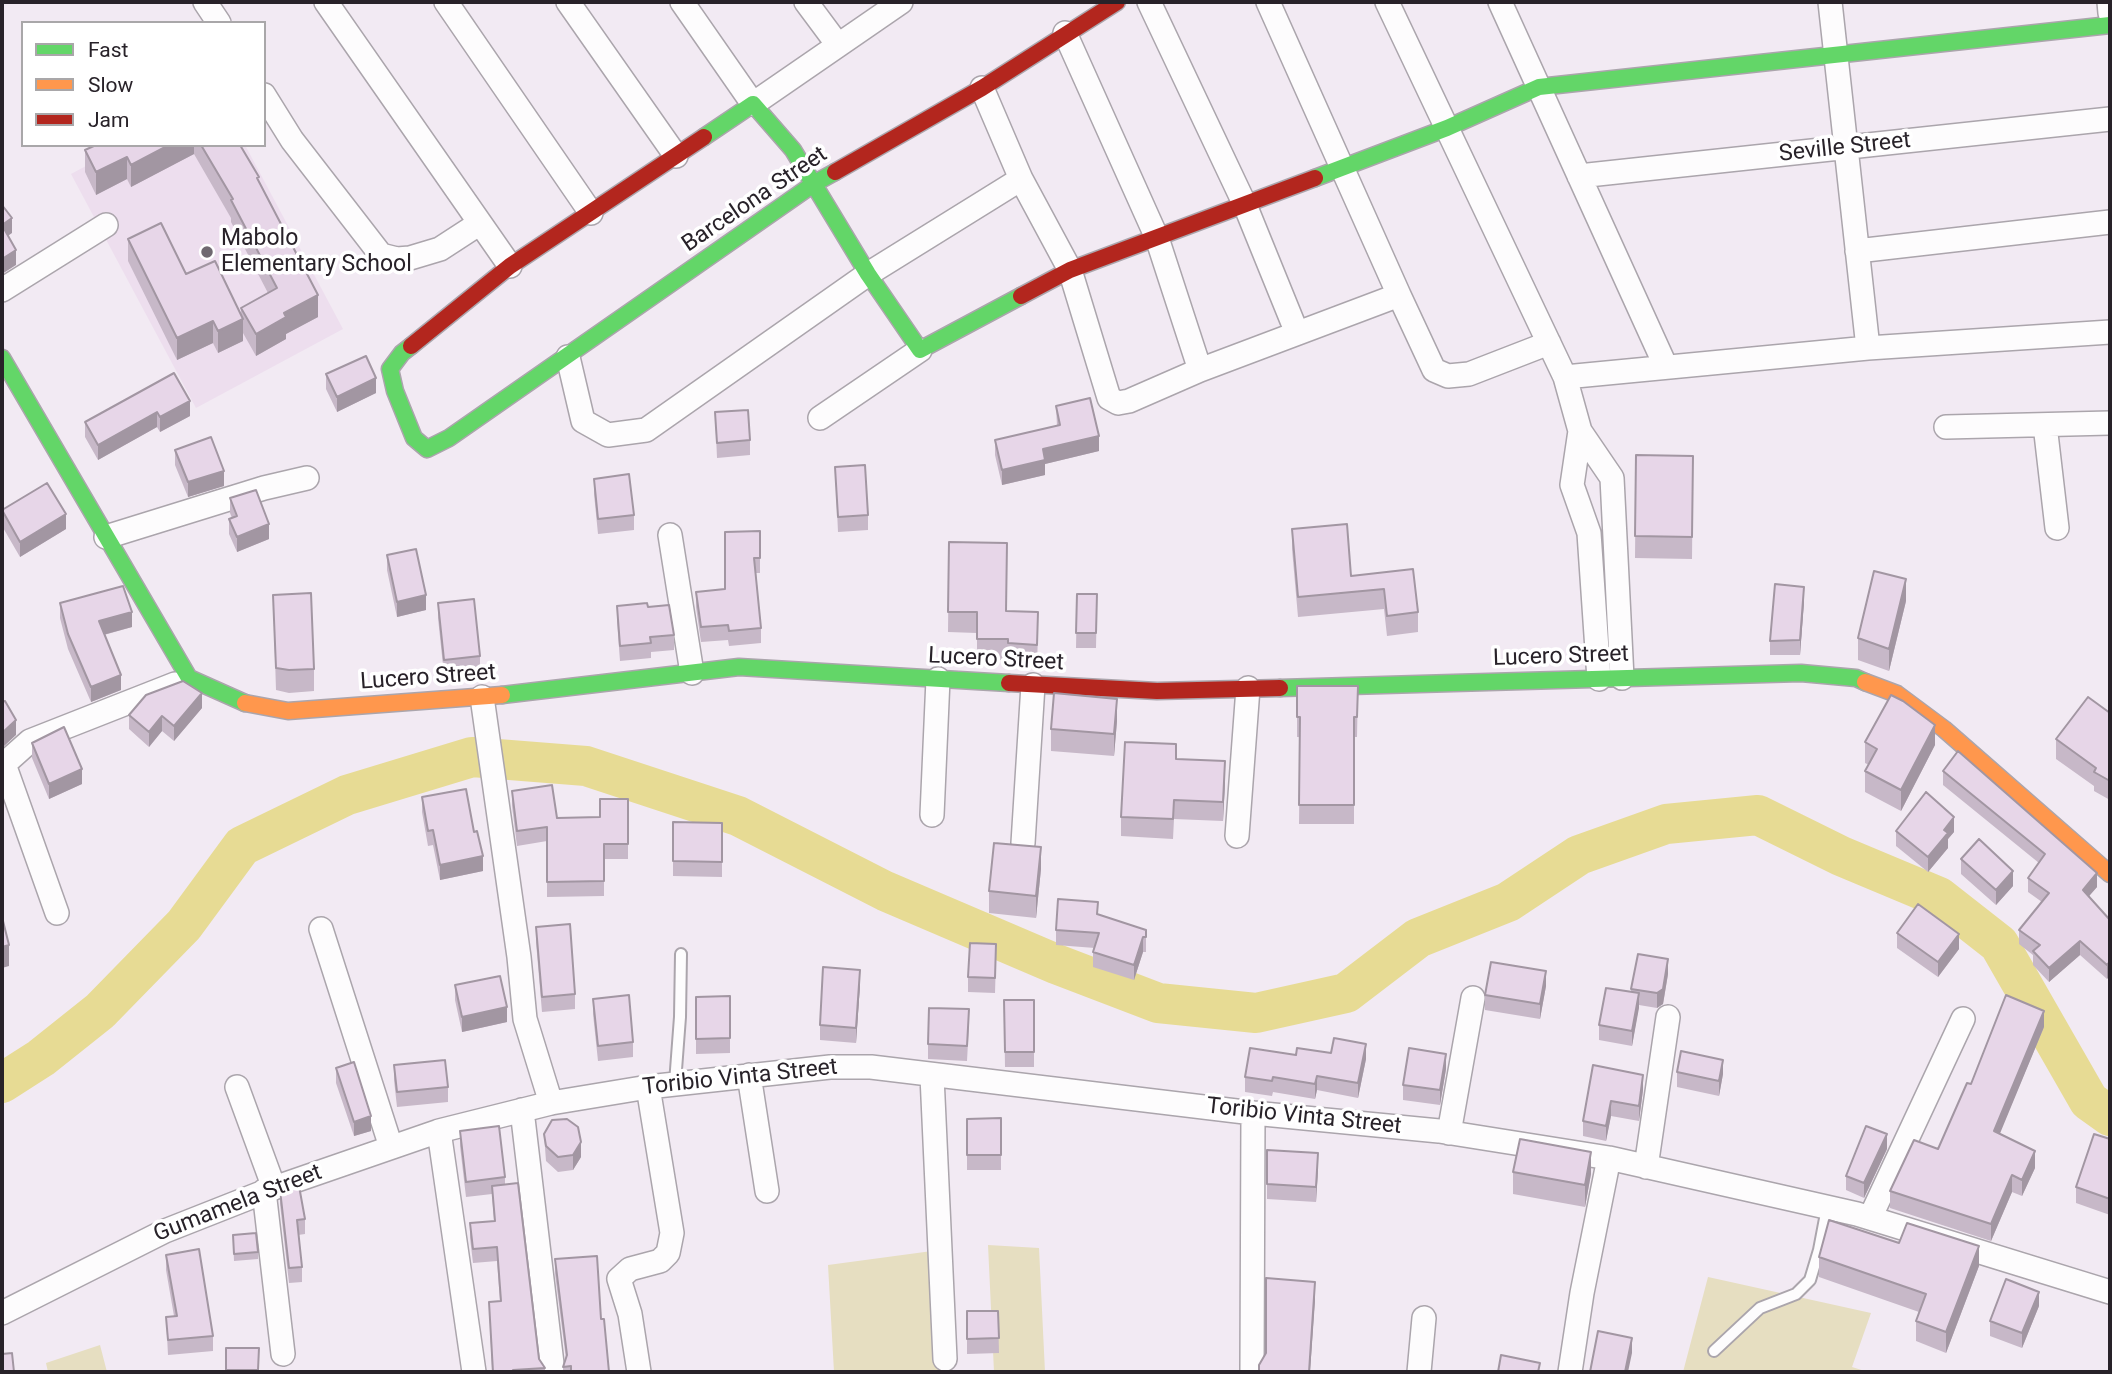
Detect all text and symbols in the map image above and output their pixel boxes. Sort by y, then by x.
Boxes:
legend [21,21,266,147]
text: Fast [88,38,128,62]
text: Slow [88,73,133,97]
text: Jam [88,108,129,132]
street label: Seville Street [1778,127,1912,169]
street label: Barcelona Street [677,141,833,259]
place label: Mabolo Elementary School [221,225,412,279]
marker: Mabolo Elementary School [199,244,215,260]
street label: Lucero Street [1493,641,1629,673]
street label: Lucero Street [927,643,1065,677]
street label: Lucero Street [359,659,497,697]
street label: Toribio Vinta Street [641,1054,839,1102]
street label: Toribio Vinta Street [1205,1093,1403,1141]
street label: Gumamela Street [150,1159,326,1249]

